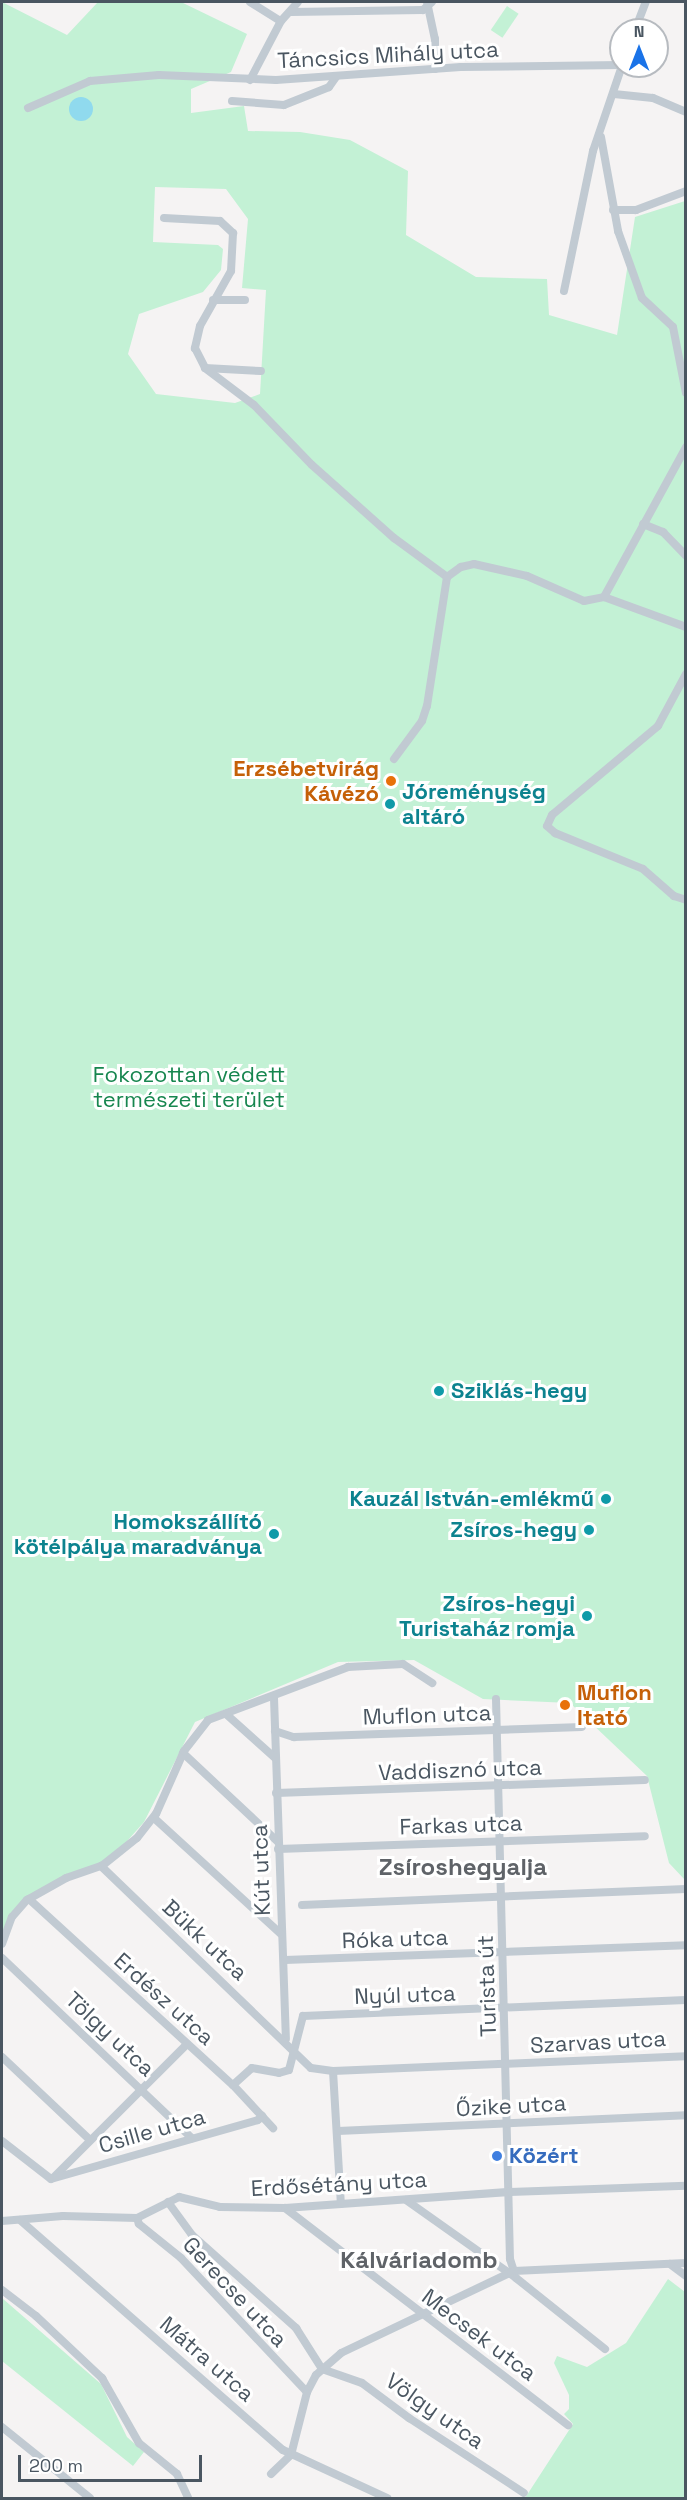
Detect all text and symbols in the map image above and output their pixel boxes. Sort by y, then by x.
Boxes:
north arrow [609,18,669,78]
text: N [634,21,644,42]
street label: Táncsics Mihály utca [277,36,499,74]
place label: Erzsébetvirág Kávézó [233,755,379,806]
marker: Erzsébetvirág Kávézó [384,774,398,788]
place label: Jóreménység altáró [402,778,546,830]
marker: Jóreménység altáró [383,797,397,811]
park label: Fokozottan védett természeti terület [93,1061,285,1112]
place label: Sziklás-hegy [451,1378,587,1404]
marker: Sziklás-hegy [432,1384,446,1398]
place label: Kauzál István-emlékmű [349,1486,594,1512]
marker: Kauzál István-emlékmű [599,1492,613,1506]
place label: Homokszállító kötélpálya maradványa [14,1508,262,1560]
place label: Zsíros-hegy [450,1517,577,1543]
marker: Zsíros-hegy [582,1523,596,1537]
marker: Homokszállító kötélpálya maradványa [267,1527,281,1541]
place label: Zsíros-hegyi Turistaház romja [399,1590,575,1642]
marker: Zsíros-hegyi Turistaház romja [580,1609,594,1623]
place label: Muflon Itató [577,1679,652,1730]
marker: Muflon Itató [558,1698,572,1712]
street label: Muflon utca [362,1700,492,1730]
street label: Vaddisznó utca [378,1754,542,1786]
street label: Farkas utca [399,1810,523,1840]
street label: Kút utca [246,1824,276,1916]
district label: Zsíroshegyalja [379,1853,547,1881]
street label: Bükk utca [157,1894,253,1986]
street label: Róka utca [341,1924,449,1954]
street label: Turista út [472,1935,502,2037]
street label: Erdész utca [109,1947,219,2051]
street label: Nyúl utca [354,1980,456,2010]
street label: Tölgy utca [60,1986,160,2082]
street label: Szarvas utca [529,2025,667,2059]
street label: Őzike utca [455,2090,567,2122]
street label: Csille utca [96,2103,208,2159]
place label: Közért [509,2143,578,2169]
marker: Közért [490,2149,504,2163]
street label: Erdősétány utca [250,2166,428,2202]
street label: Gerecse utca [177,2231,293,2353]
district label: Kálváriadomb [340,2246,498,2274]
street label: Mecsek utca [417,2283,541,2387]
street label: Mátra utca [154,2311,260,2407]
street label: Völgy utca [381,2367,489,2455]
scale bar [21,2443,206,2481]
text: 200 m [29,2454,83,2477]

